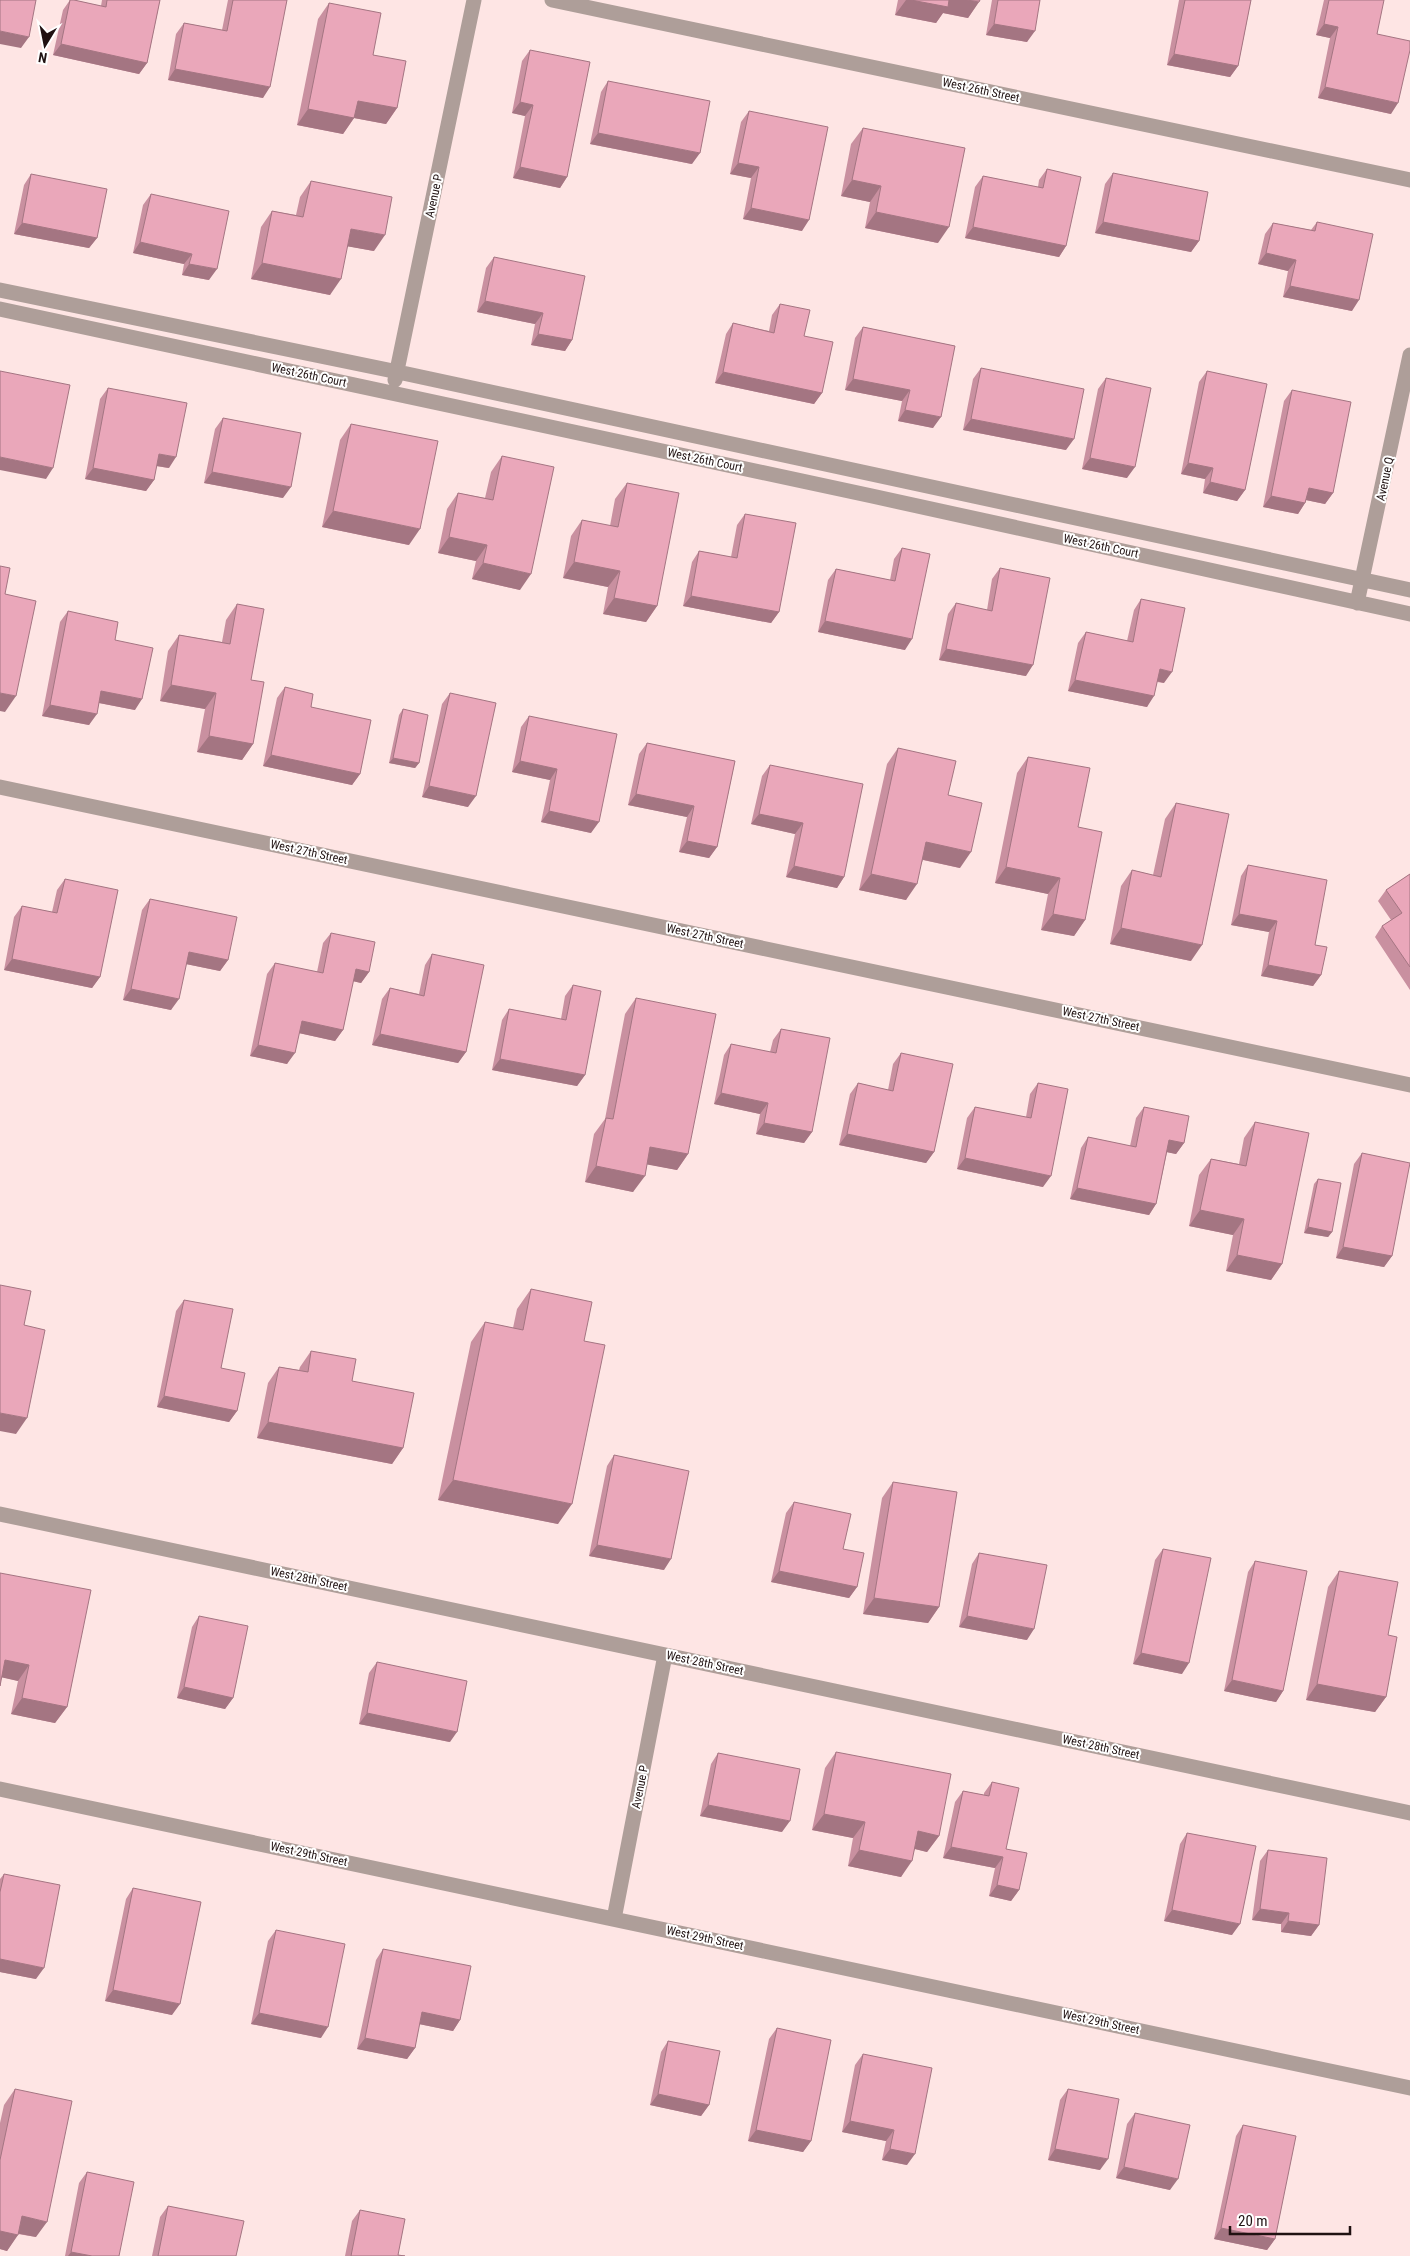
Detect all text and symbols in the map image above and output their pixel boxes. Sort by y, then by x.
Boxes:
north arrow [20,20,70,70]
text: N [37,49,48,66]
street label: West 26th Street [941,75,1021,105]
street label: Avenue P [423,173,445,219]
street label: West 26th Court [270,360,348,390]
street label: West 26th Court [666,445,744,475]
street label: Avenue Q [1374,456,1396,502]
street label: West 26th Court [1062,531,1140,561]
street label: West 27th Street [269,837,349,867]
street label: West 27th Street [665,921,745,951]
street label: West 27th Street [1061,1004,1141,1034]
street label: West 28th Street [269,1564,349,1594]
street label: West 28th Street [665,1648,745,1678]
street label: West 28th Street [1061,1732,1141,1762]
street label: Avenue P [629,1764,651,1810]
street label: West 29th Street [269,1839,349,1869]
street label: West 29th Street [665,1923,745,1953]
street label: West 29th Street [1061,2007,1141,2037]
scale bar [1230,2204,1350,2236]
text: 20 m [1238,2212,1268,2230]

